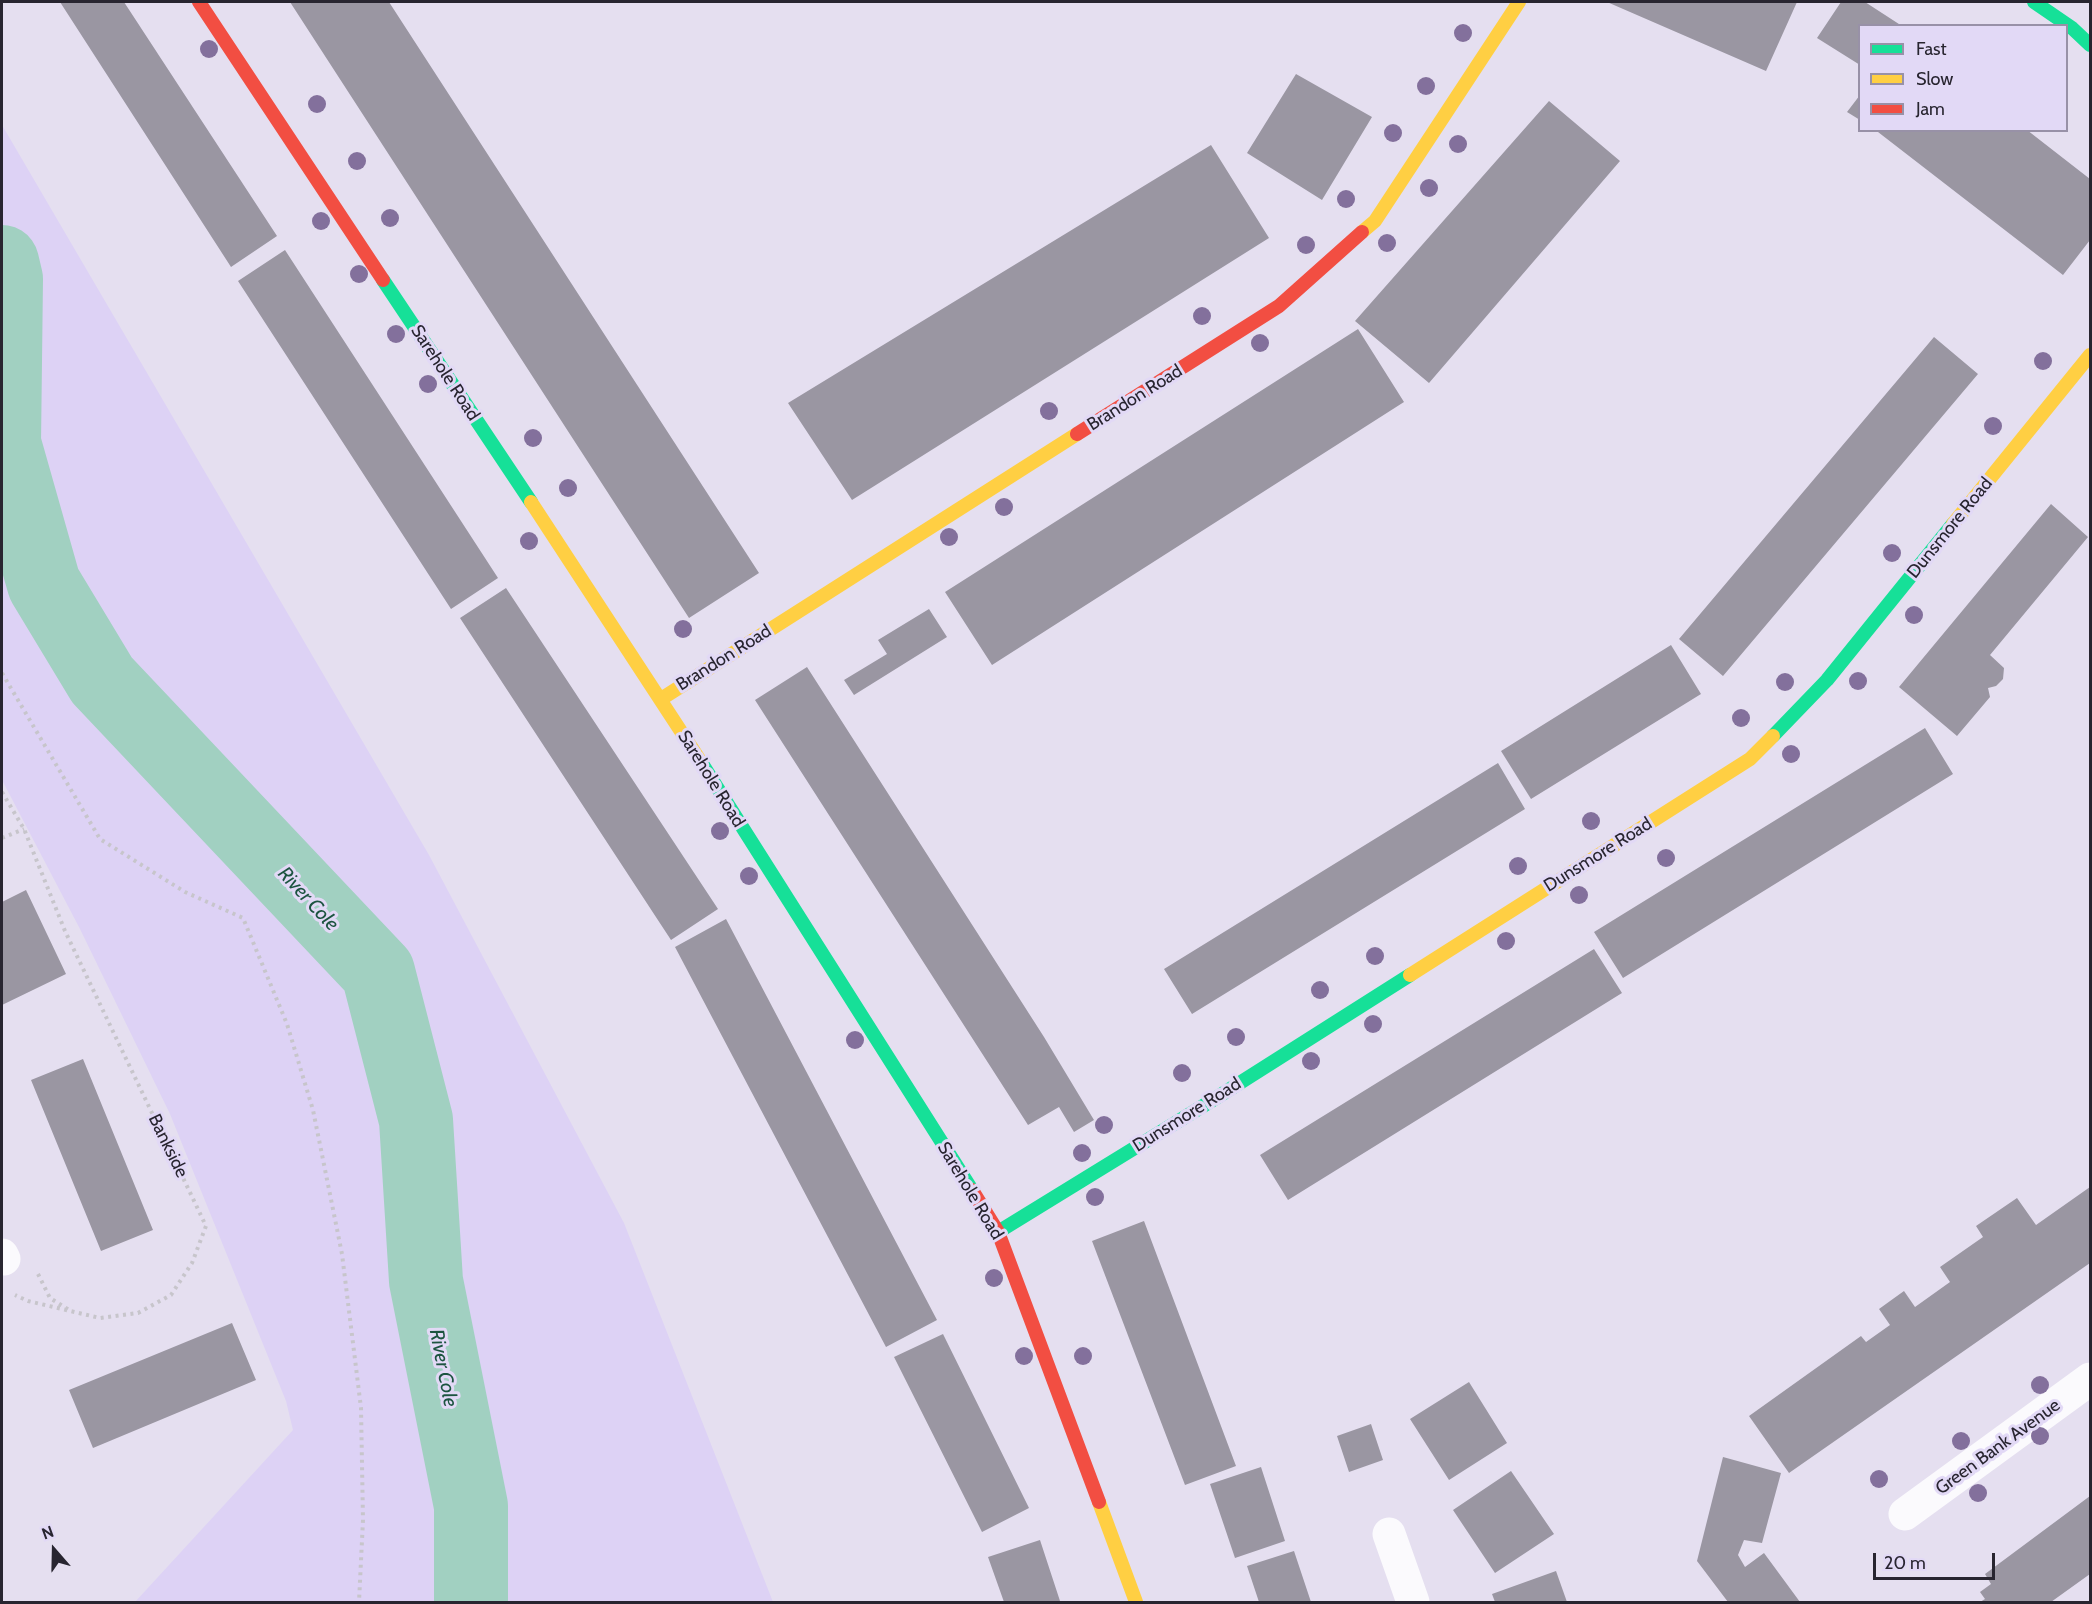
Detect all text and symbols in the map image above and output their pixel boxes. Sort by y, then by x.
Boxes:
legend [1858,24,2068,132]
text: Fast [1916,38,1947,60]
text: Slow [1916,68,1953,90]
text: Jam [1916,98,1945,120]
street label: Sarehole Road [406,321,484,425]
street label: Brandon Road [1084,360,1186,436]
street label: Dunsmore Road [1903,473,1997,583]
street label: Brandon Road [673,620,775,696]
street label: Sarehole Road [673,727,749,831]
street label: Dunsmore Road [1540,813,1656,897]
water label: River Cole [272,862,344,936]
street label: Dunsmore Road [1129,1073,1245,1157]
street label: Bankside [143,1111,193,1181]
street label: Sarehole Road [932,1138,1008,1244]
water label: River Cole [424,1327,462,1409]
street label: Green Bank Avenue [1932,1395,2064,1499]
north arrow [24,1520,84,1580]
text: N [39,1522,56,1543]
scale bar [1876,1541,1998,1579]
text: 20 m [1884,1552,1926,1574]

